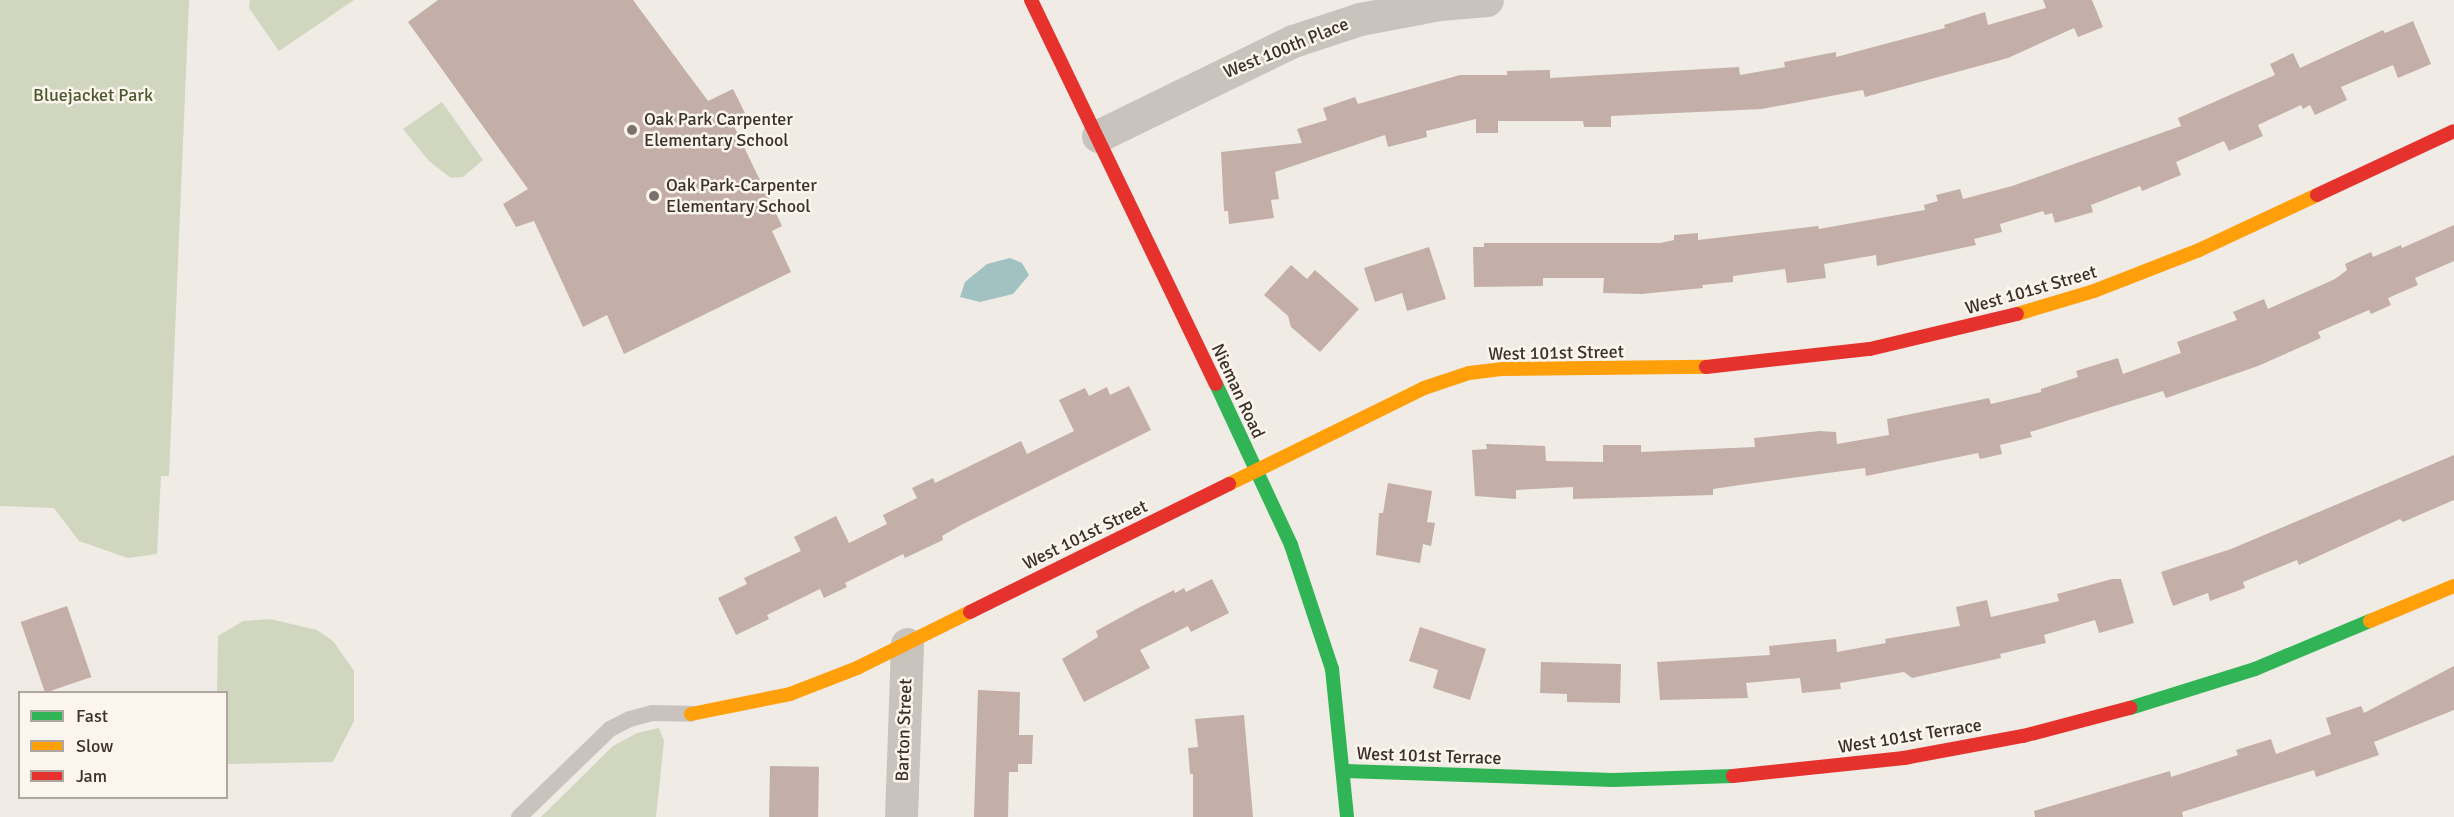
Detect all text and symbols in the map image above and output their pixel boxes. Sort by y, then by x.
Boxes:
street label: West 100th Place [1220,13,1352,83]
park label: Bluejacket Park [33,84,153,106]
place label: Oak Park Carpenter Elementary School [644,109,793,152]
marker: Oak Park Carpenter Elementary School [625,123,639,137]
place label: Oak Park-Carpenter Elementary School [666,175,817,218]
marker: Oak Park-Carpenter Elementary School [647,189,661,203]
street label: West 101st Street [1963,261,2099,319]
street label: Nieman Road [1207,340,1269,442]
street label: West 101st Street [1488,341,1624,365]
street label: West 101st Street [1019,495,1151,575]
street label: Barton Street [891,678,917,782]
legend [18,691,228,799]
text: Fast [76,705,108,727]
street label: West 101st Terrace [1837,714,1983,758]
text: Slow [76,735,113,757]
street label: West 101st Terrace [1356,743,1502,769]
text: Jam [76,765,107,787]

